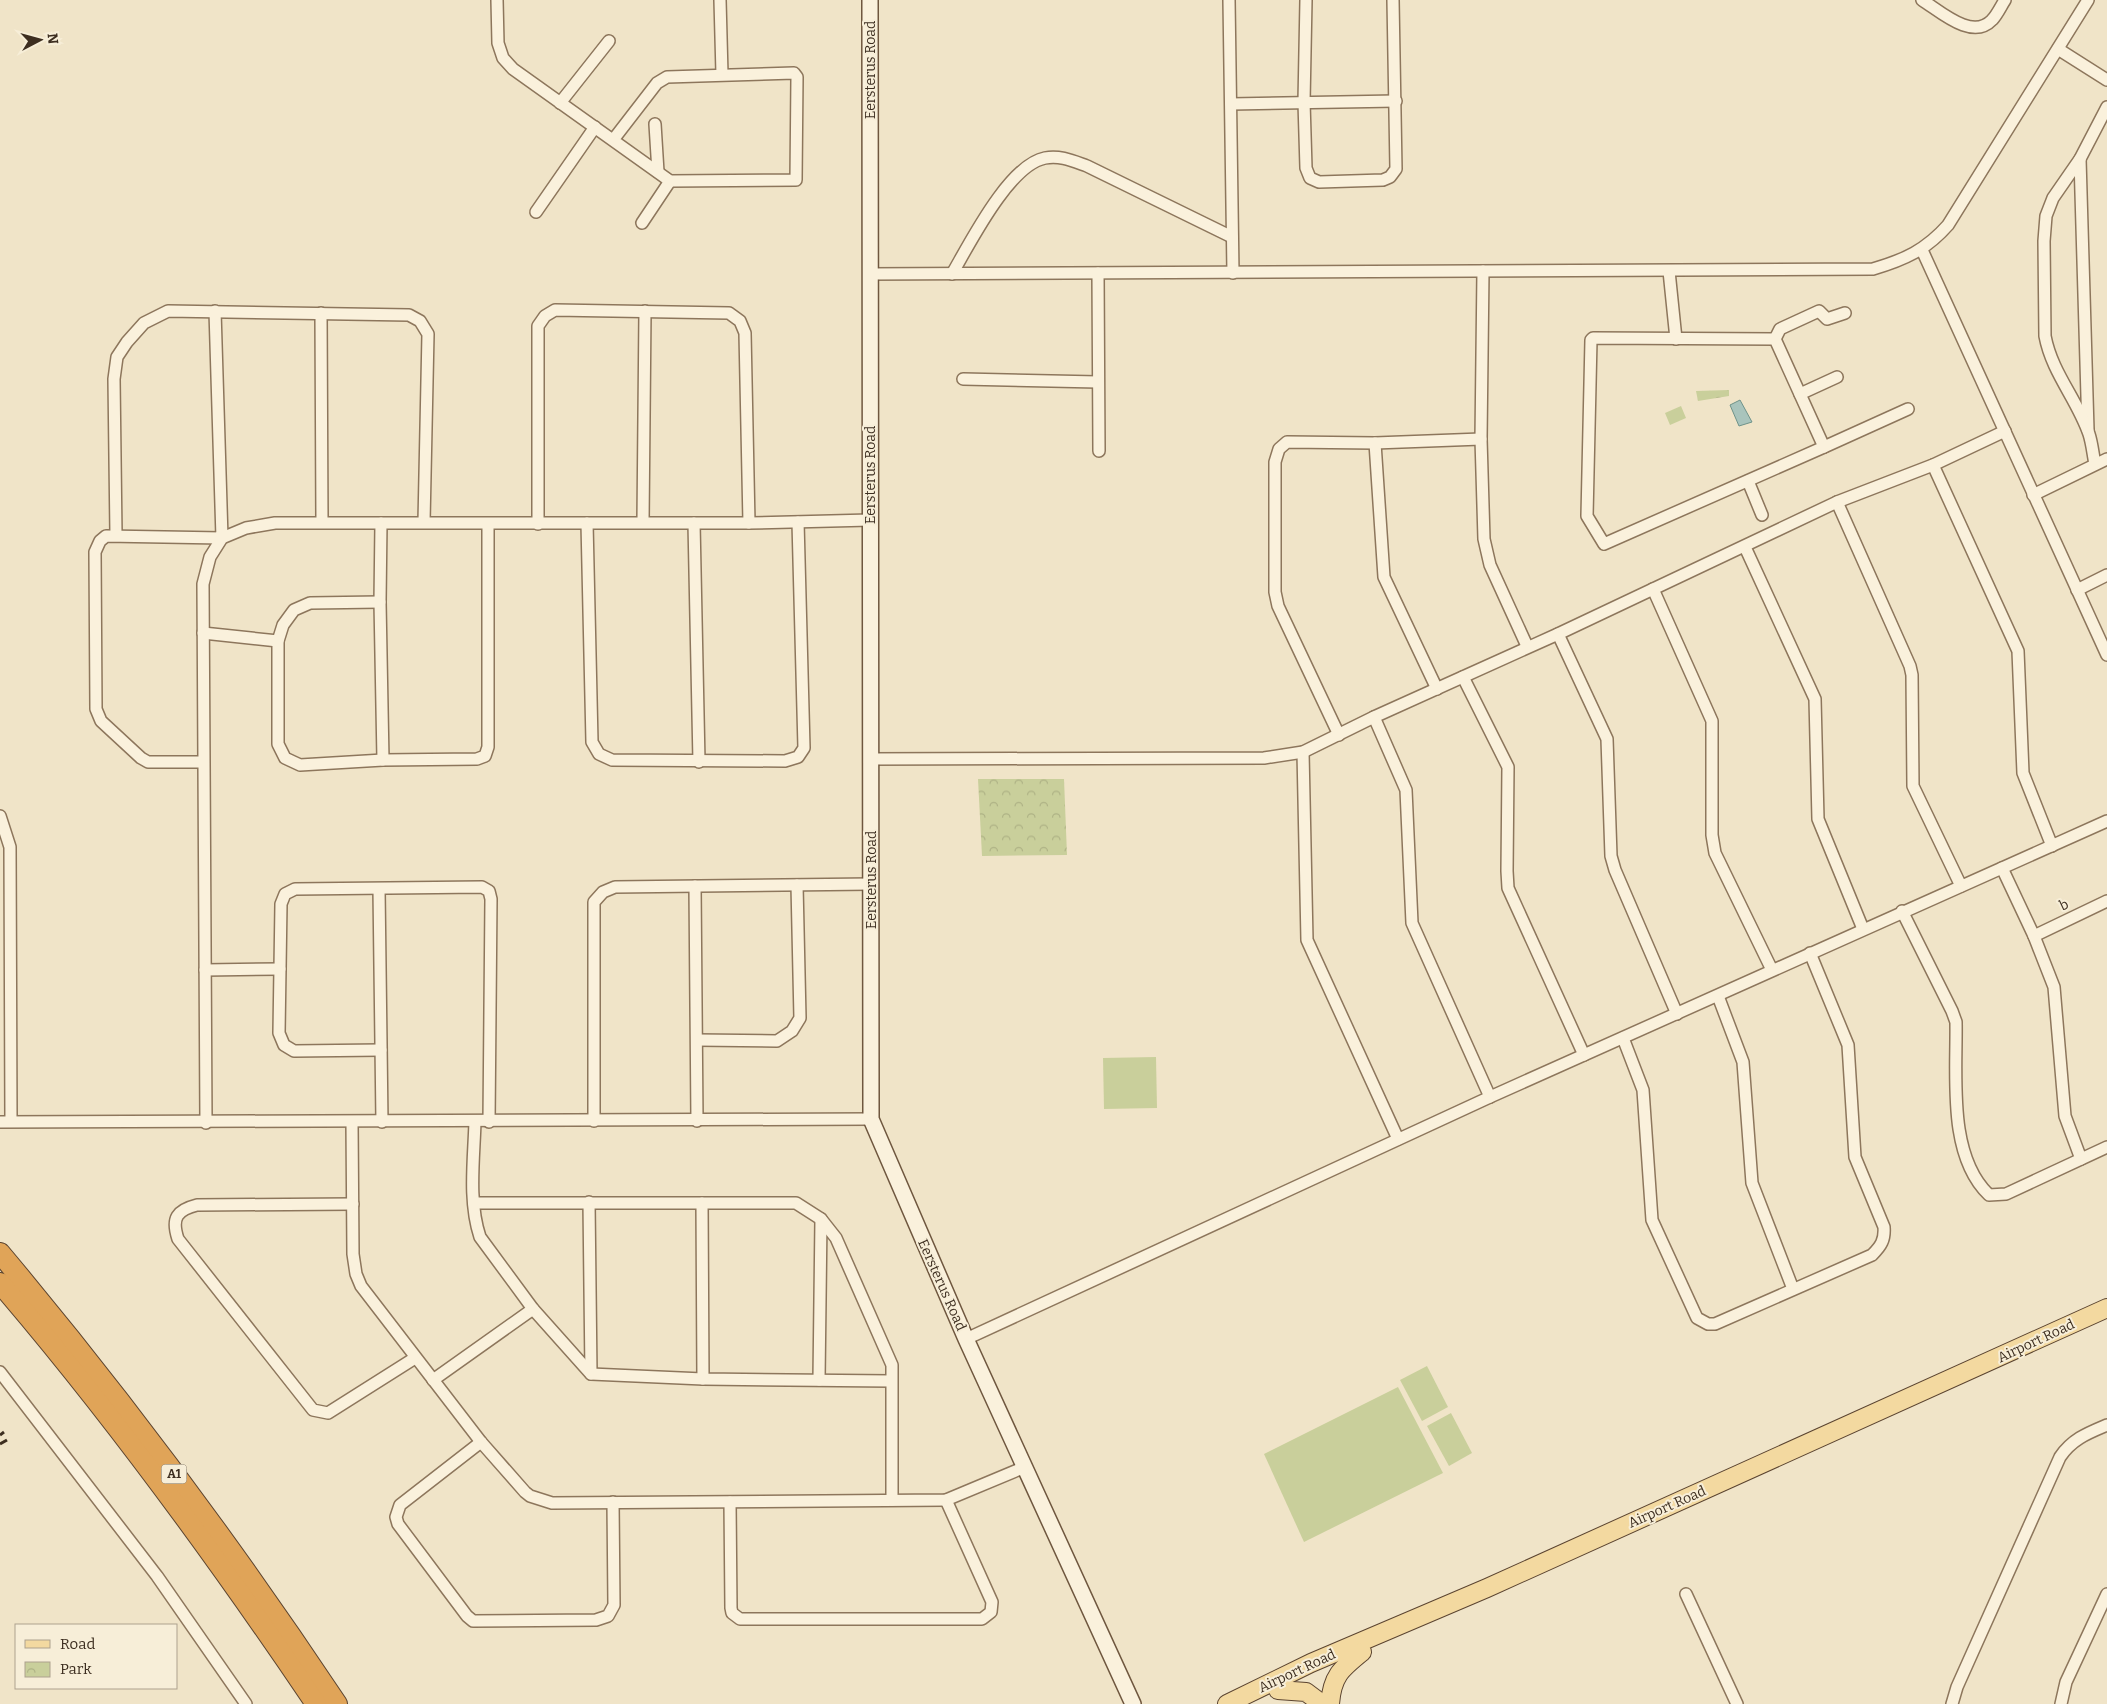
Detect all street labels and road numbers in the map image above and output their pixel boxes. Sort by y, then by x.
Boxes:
street label: Eersterus Road [862,21,879,119]
street label: Eersterus Road [862,426,879,524]
street label: Eersterus Road [863,831,880,929]
street label: b [2057,896,2071,914]
street label: Eersterus Road [914,1237,970,1333]
street label: Airport Road [1995,1316,2077,1366]
road number: A1 [162,1465,186,1484]
street label: Airport Road [1626,1482,1708,1532]
street label: Airport Road [1256,1646,1338,1696]

